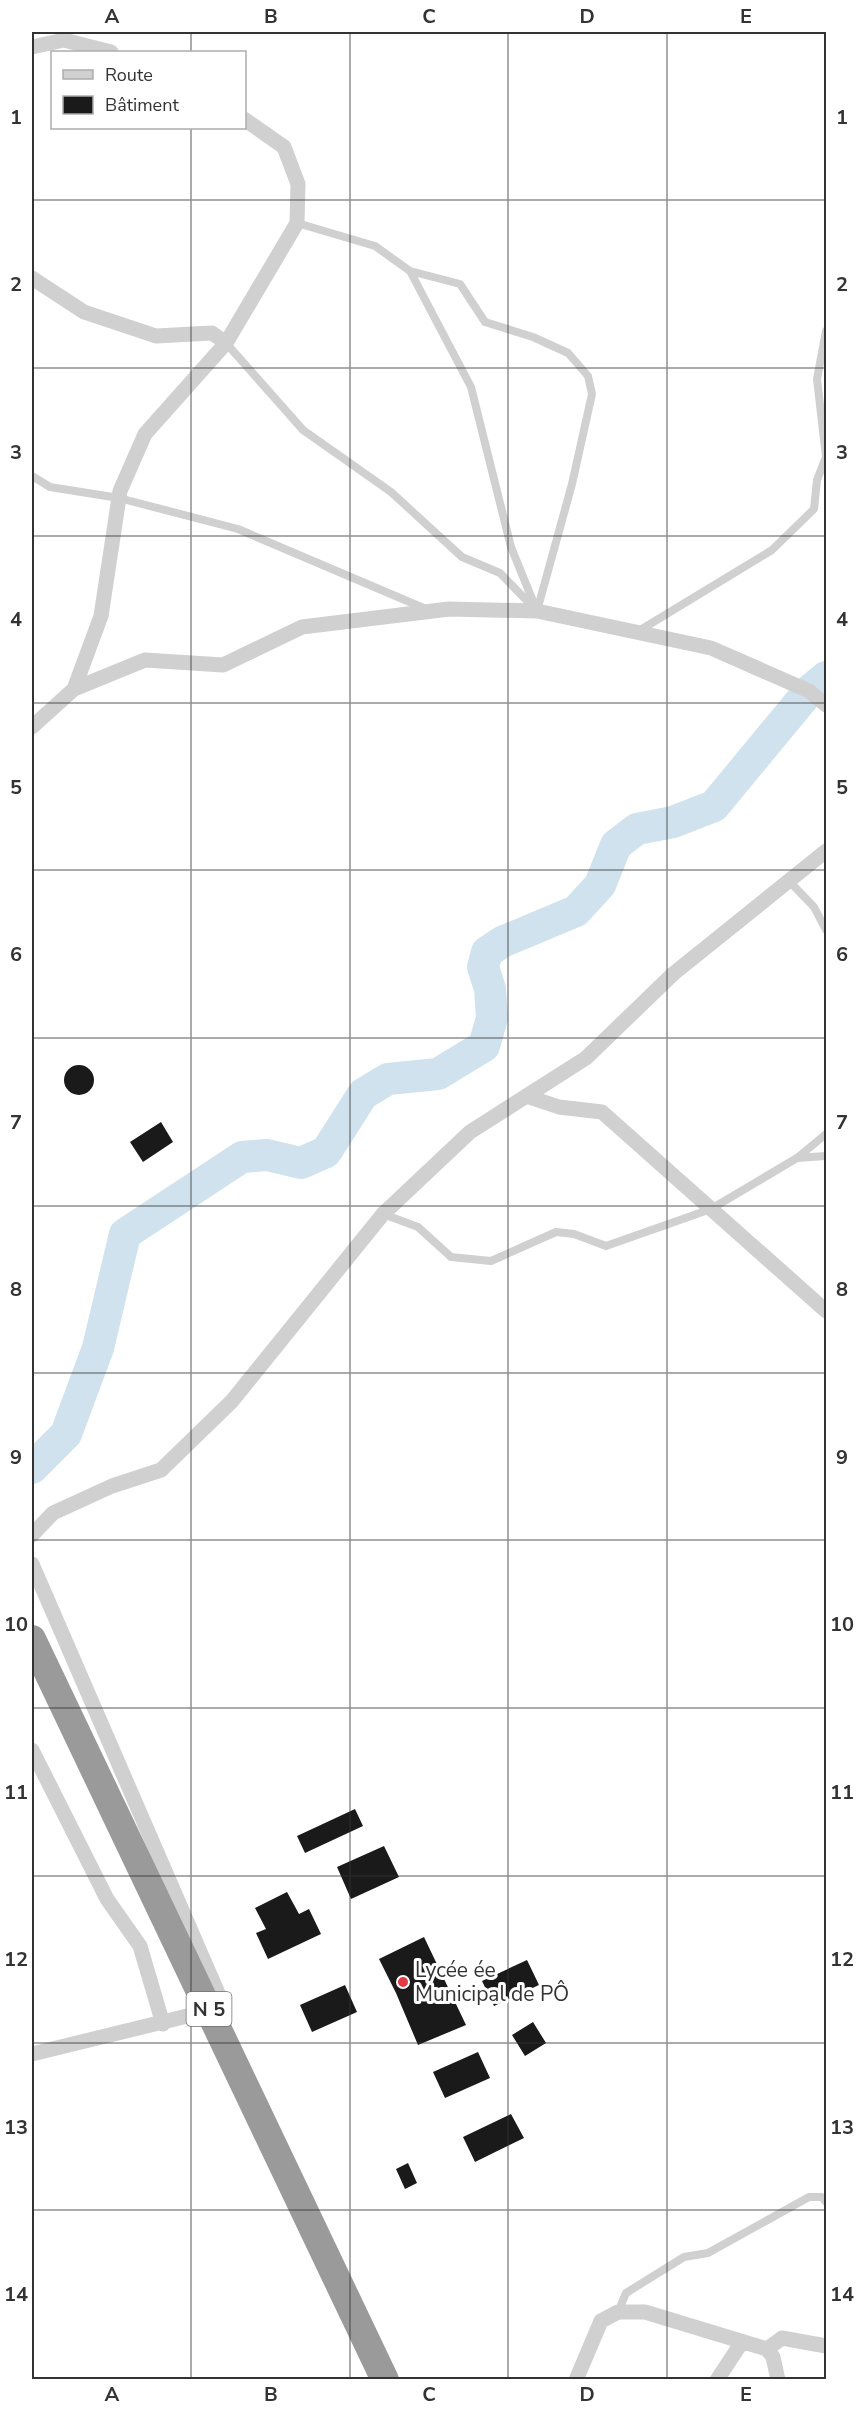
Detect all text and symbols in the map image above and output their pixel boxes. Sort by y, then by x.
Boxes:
text: A [105,3,120,30]
text: B [264,3,278,30]
text: C [422,3,436,30]
text: D [579,3,595,30]
text: E [740,3,752,30]
legend [51,51,246,129]
text: Route [105,63,153,87]
text: Bâtiment [105,93,179,117]
text: 1 [10,104,22,131]
text: 1 [836,104,848,131]
text: 2 [10,271,22,298]
text: 2 [836,271,848,298]
text: 3 [10,439,22,466]
text: 3 [836,439,848,466]
text: 4 [10,606,22,633]
text: 4 [836,606,848,633]
text: 5 [10,774,22,801]
text: 5 [836,774,848,801]
text: 6 [10,941,22,968]
text: 6 [836,941,848,968]
text: 7 [10,1109,22,1136]
text: 7 [836,1109,848,1136]
text: 8 [10,1276,22,1303]
text: 8 [836,1276,848,1303]
text: 9 [10,1444,22,1471]
text: 9 [836,1444,848,1471]
text: 10 [4,1611,28,1638]
text: 10 [830,1611,854,1638]
text: 11 [4,1779,28,1806]
text: 11 [830,1779,854,1806]
text: 12 [4,1946,28,1973]
text: 12 [830,1946,854,1973]
place label: Lycée ée Municipal de PÔ [415,1956,569,2008]
marker: Lycée ée Municipal de PÔ [396,1975,410,1989]
road number: N 5 [186,1992,232,2026]
text: 13 [4,2114,28,2141]
text: 13 [830,2114,854,2141]
text: 14 [4,2281,28,2308]
text: 14 [830,2281,854,2308]
text: A [105,2381,120,2408]
text: B [264,2381,278,2408]
text: C [422,2381,436,2408]
text: D [579,2381,595,2408]
text: E [740,2381,752,2408]

